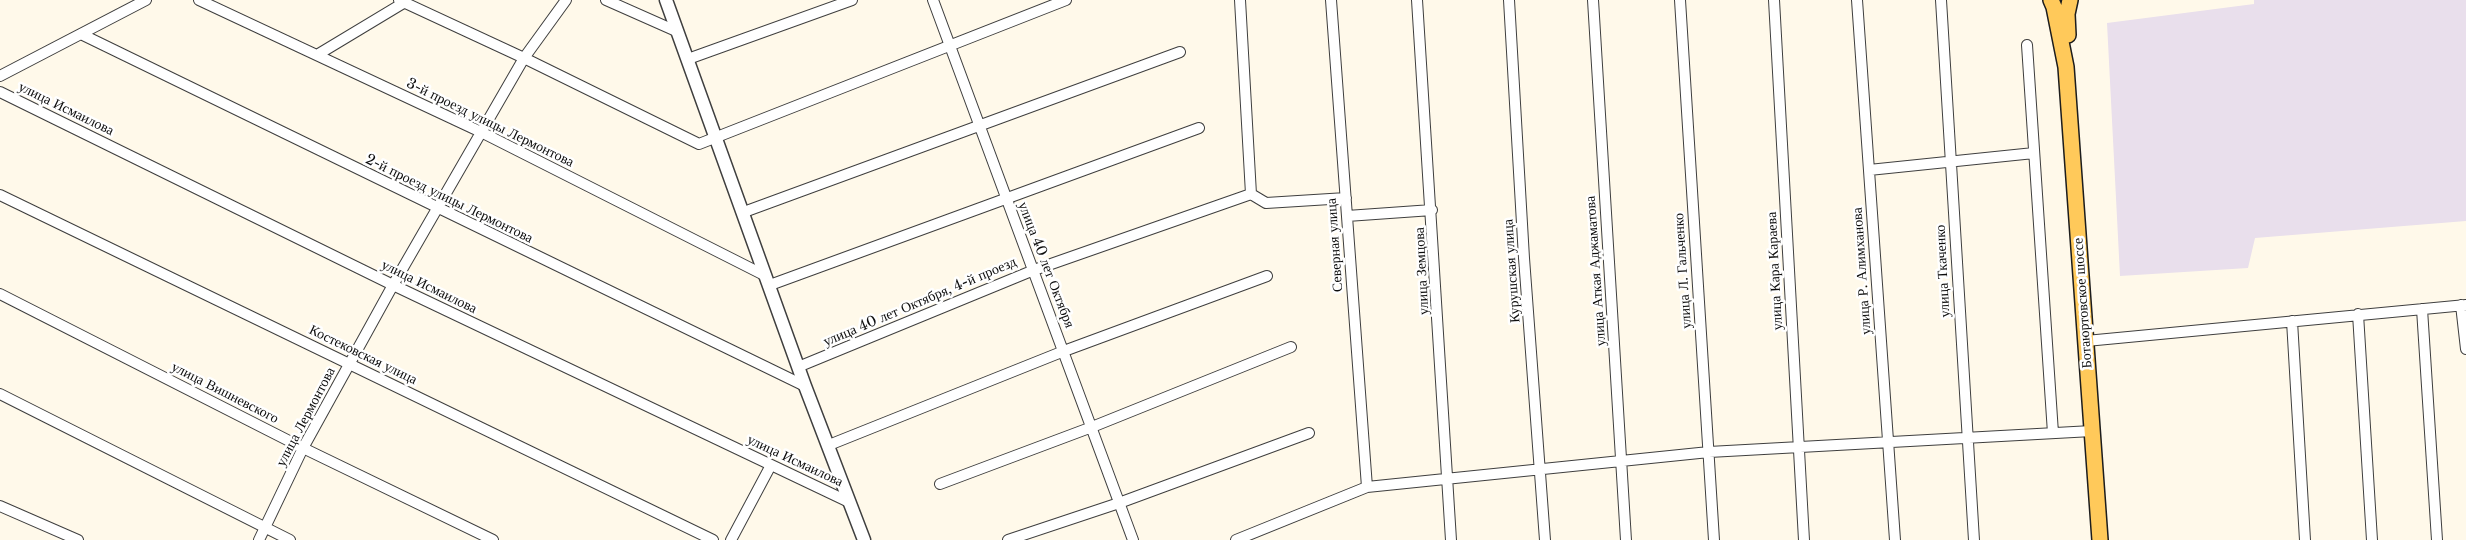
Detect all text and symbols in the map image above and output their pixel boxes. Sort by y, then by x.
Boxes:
street label: 3-й проезд улицы Лермонтова [404,75,576,171]
street label: улица Исмаилова [16,79,116,139]
street label: 2-й проезд улицы Лермонтова [363,151,535,247]
street label: улица Аткая Аджаматова [1582,195,1610,347]
street label: Северная улица [1323,197,1347,293]
street label: улица 40 лет Октября [1014,200,1078,330]
street label: улица Р. Алимханова [1849,207,1875,335]
street label: улица Кара Караева [1764,211,1786,331]
street label: улица Л. Гальченко [1671,213,1695,329]
street label: Курушская улица [1500,219,1524,323]
street label: улица Ткаченко [1932,224,1954,318]
street label: улица Земцова [1411,227,1433,315]
street label: Ботаюртовское шоссе [2070,237,2096,369]
street label: улица 40 лет Октября, 4-й проезд [821,254,1019,350]
street label: улица Исмаилова [379,257,479,317]
street label: Костековская улица [306,322,420,388]
street label: улица Вишневского [169,359,281,427]
street label: улица Лермонтова [273,365,339,469]
street label: улица Исмаилова [744,431,846,491]

